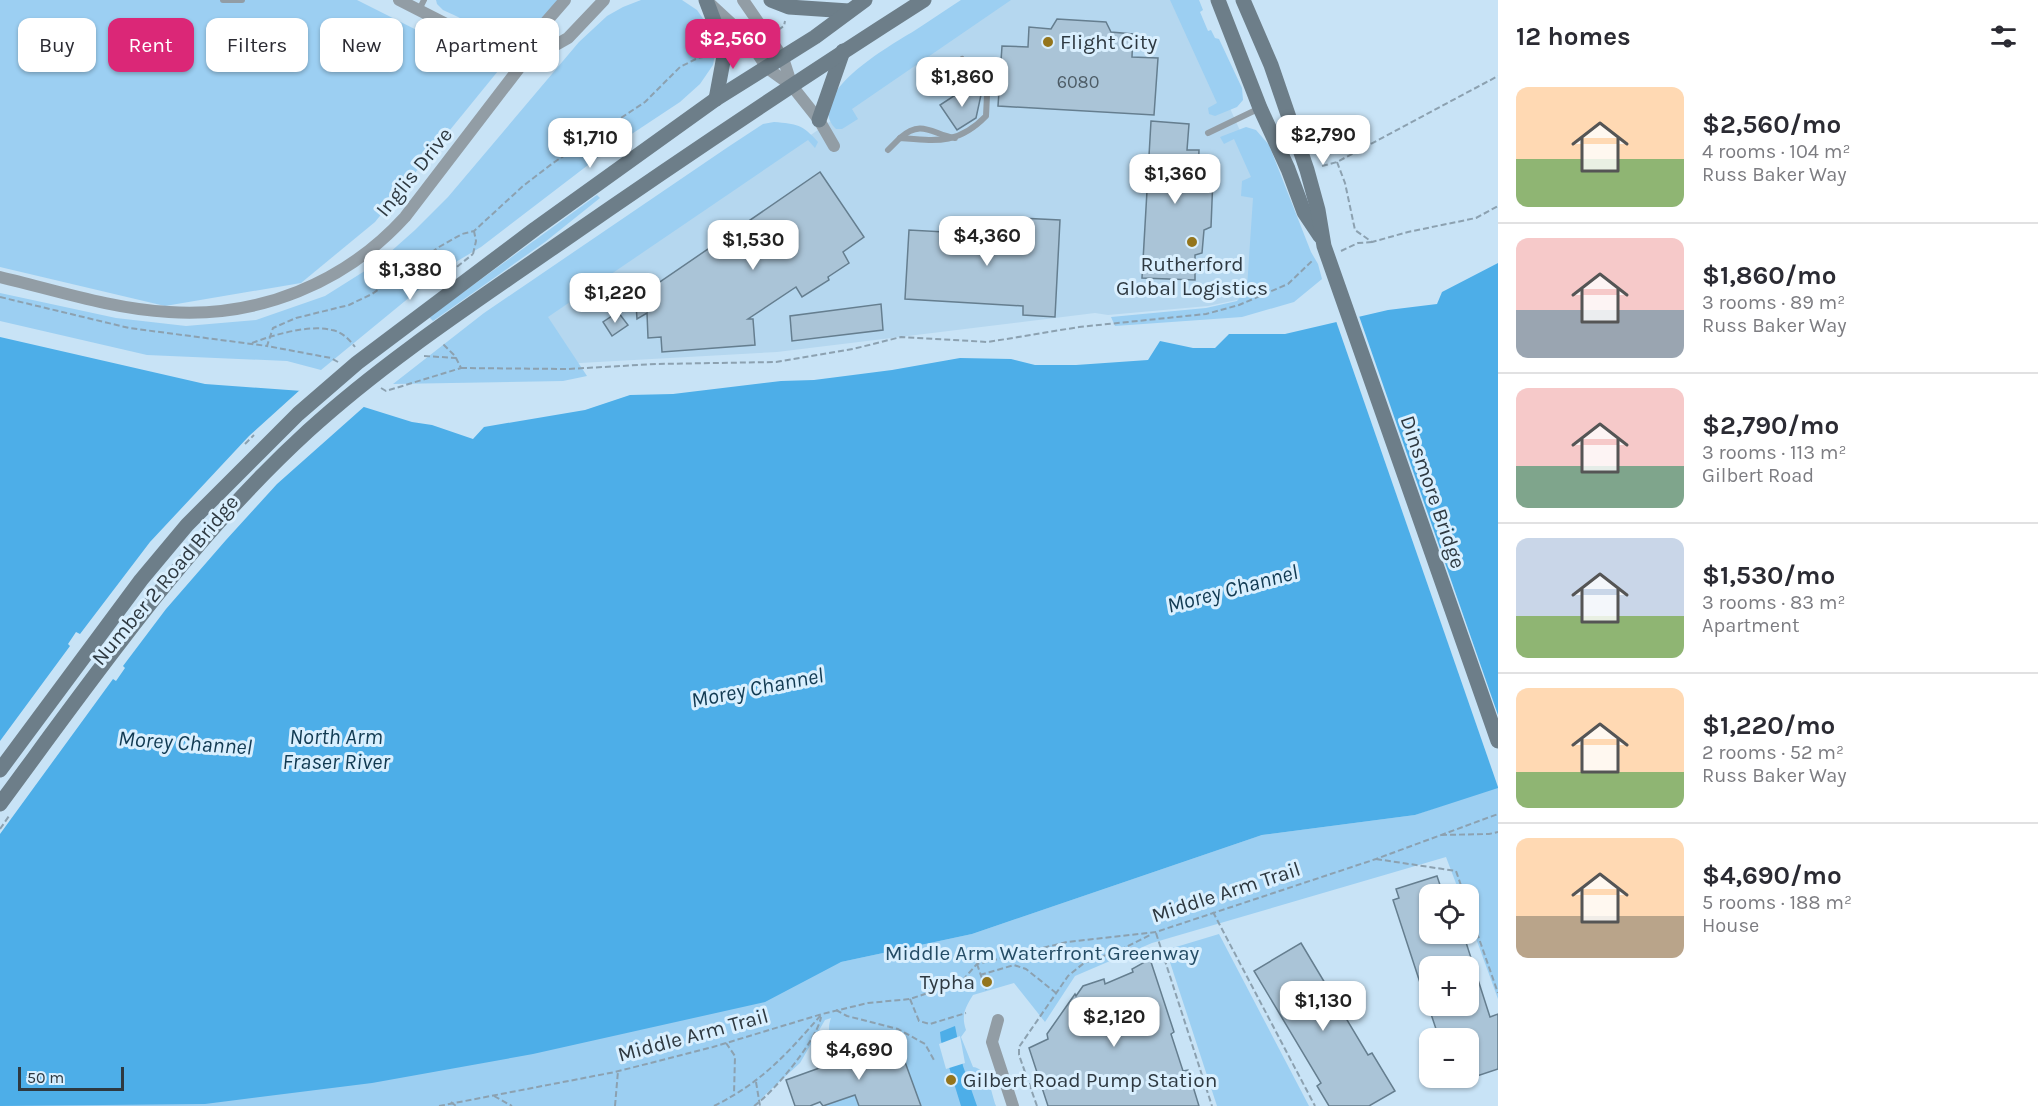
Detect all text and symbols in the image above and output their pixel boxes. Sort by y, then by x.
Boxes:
chip: Buy [18,18,96,72]
chip: Rent [108,18,194,72]
chip: Filters [206,18,308,72]
chip: New [320,18,403,72]
chip: Apartment [415,18,559,72]
pin: $2,560 [684,19,782,70]
icon: filters [1987,20,2020,53]
text: 12 homes [1516,21,1631,52]
text: $2,560 [699,27,767,50]
place label: Flight City [1060,30,1158,54]
marker: Flight City [1041,35,1055,49]
pin: $1,860 [913,57,1011,108]
text: $1,860 [930,65,994,88]
house number: 6080 [1057,71,1099,93]
text: $2,560/mo [1702,109,1841,140]
icon: home [1564,111,1636,183]
pin: $2,790 [1274,115,1372,166]
pin: $1,710 [541,118,639,169]
street label: Inglis Drive [371,123,457,221]
text: $2,790 [1290,123,1356,146]
text: $1,710 [562,126,618,149]
text: 4 rooms · 104 m² [1702,140,1850,163]
pin: $1,360 [1126,154,1224,205]
text: $1,360 [1143,162,1207,185]
text: Russ Baker Way [1702,163,1847,186]
pin: $4,360 [938,216,1036,267]
pin: $1,530 [704,220,802,271]
text: $4,360 [953,224,1021,247]
text: $1,530 [722,228,784,251]
marker: Rutherford Global Logistics [1185,235,1199,249]
pin: $1,380 [361,250,459,301]
place label: Rutherford Global Logistics [1116,252,1268,300]
text: $1,380 [378,258,442,281]
text: $1,860/mo [1702,260,1836,291]
icon: home [1564,262,1636,334]
pin: $1,220 [566,273,664,324]
text: $1,220 [584,281,646,304]
text: 3 rooms · 89 m² [1702,291,1845,314]
text: Russ Baker Way [1702,314,1847,337]
text: $2,790/mo [1702,410,1839,441]
street label: Dinsmore Bridge [1396,412,1470,572]
icon: home [1564,412,1636,484]
text: 3 rooms · 113 m² [1702,441,1846,464]
text: Gilbert Road [1702,464,1814,487]
street label: Number 2 Road Bridge [87,490,243,670]
water label: Morey Channel [1164,559,1301,619]
text: $1,530/mo [1702,560,1835,591]
icon: home [1564,562,1636,634]
text: 3 rooms · 83 m² [1702,591,1846,614]
text: Apartment [1702,614,1800,637]
water label: Morey Channel [689,662,826,714]
text: $1,220/mo [1702,710,1835,741]
icon: home [1564,712,1636,784]
water label: North Arm Fraser River [282,724,391,775]
water label: Morey Channel [117,725,253,761]
text: 2 rooms · 52 m² [1702,741,1844,764]
text: Russ Baker Way [1702,764,1847,787]
street label: Middle Arm Trail [1149,857,1303,927]
text: $4,690/mo [1702,860,1842,891]
icon: home [1564,862,1636,934]
map controls [1419,884,1479,1088]
button: locate [1419,884,1479,944]
text: 5 rooms · 188 m² [1702,891,1852,914]
text: House [1702,914,1759,937]
park label: Middle Arm Waterfront Greenway [885,941,1199,965]
button: + [1419,956,1479,1016]
place label: Typha [920,970,975,994]
marker: Typha [980,975,994,989]
pin: $1,130 [1274,981,1372,1032]
text: $1,130 [1294,989,1352,1012]
pin: $2,120 [1065,997,1163,1048]
street label: Middle Arm Trail [615,1003,771,1067]
text: $2,120 [1083,1005,1145,1028]
button: − [1419,1028,1479,1088]
pin: $4,690 [810,1030,908,1081]
text: $4,690 [825,1038,893,1061]
scale bar [18,1064,124,1092]
text: 50 m [27,1068,64,1087]
place label: Gilbert Road Pump Station [963,1068,1217,1092]
marker: Gilbert Road Pump Station [944,1073,958,1087]

